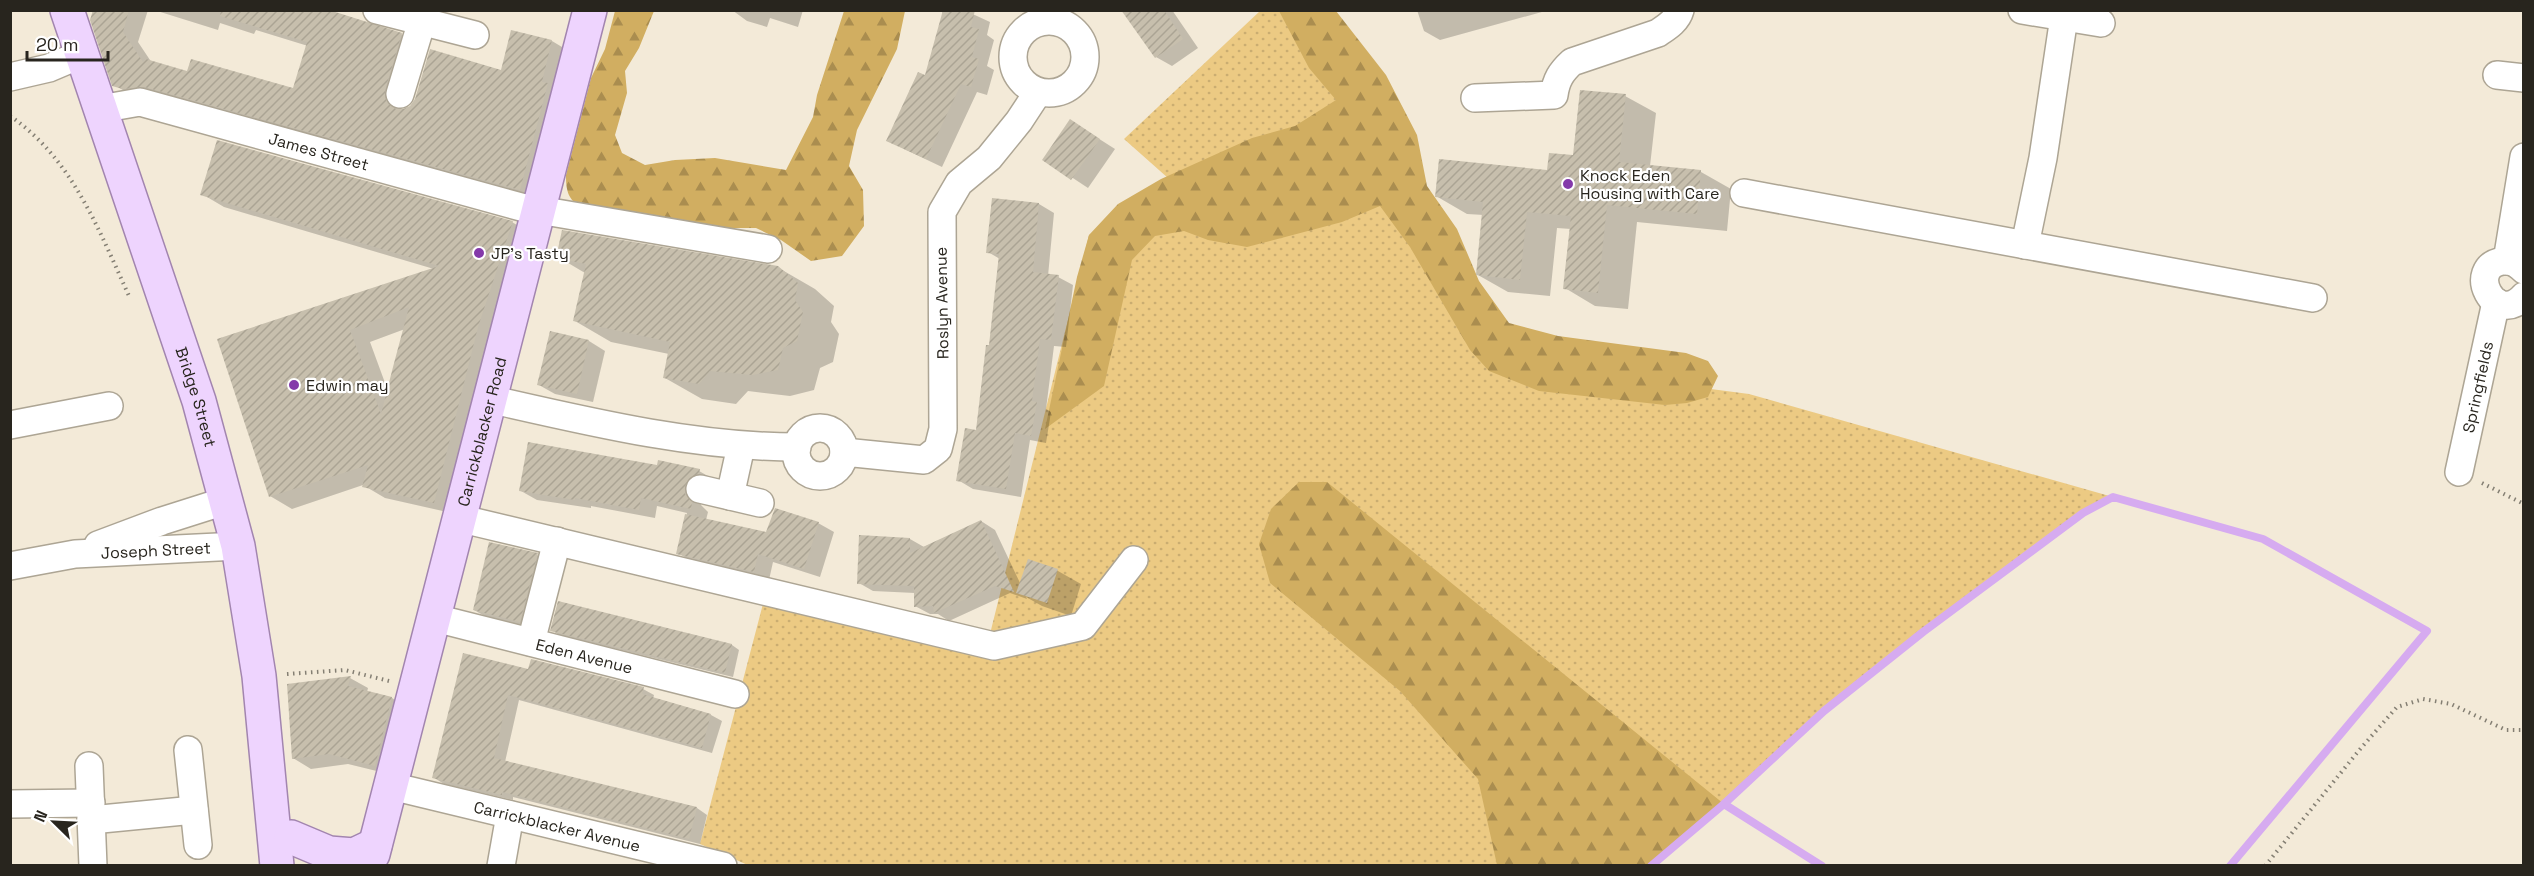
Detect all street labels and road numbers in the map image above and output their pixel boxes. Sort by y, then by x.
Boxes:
street label: James Street [266,127,371,175]
street label: Roslyn Avenue [931,247,953,359]
street label: Springfields [2457,339,2498,435]
street label: Bridge Street [171,344,221,449]
street label: Carrickblacker Road [452,355,511,509]
street label: Joseph Street [100,537,211,563]
street label: Eden Avenue [534,633,635,678]
street label: Carrickblacker Avenue [472,796,643,856]

